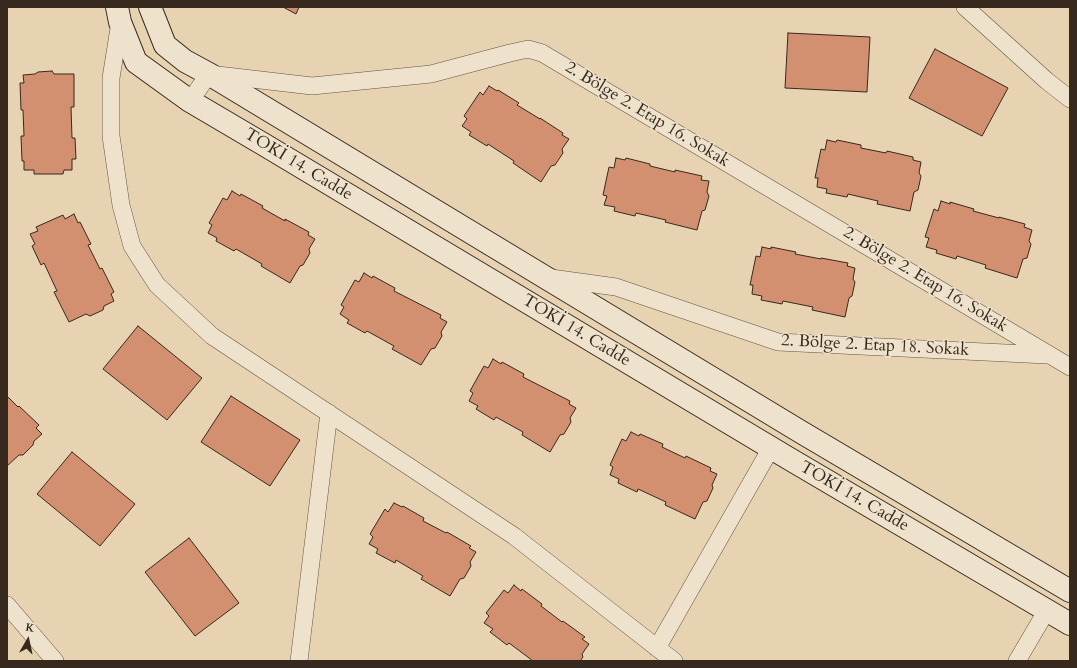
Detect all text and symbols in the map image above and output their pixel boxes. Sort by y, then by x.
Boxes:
street label: 2. Bölge 2. Etap 16. Sokak [561,58,733,172]
street label: TOKİ 14. Cadde [240,125,356,205]
street label: 2. Bölge 2. Etap 16. Sokak [839,223,1011,337]
street label: TOKİ 14. Cadde [518,291,634,371]
street label: 2. Bölge 2. Etap 18. Sokak [780,331,970,361]
street label: TOKİ 14. Cadde [796,458,912,536]
north arrow [8,620,48,660]
text: K [24,620,36,636]

